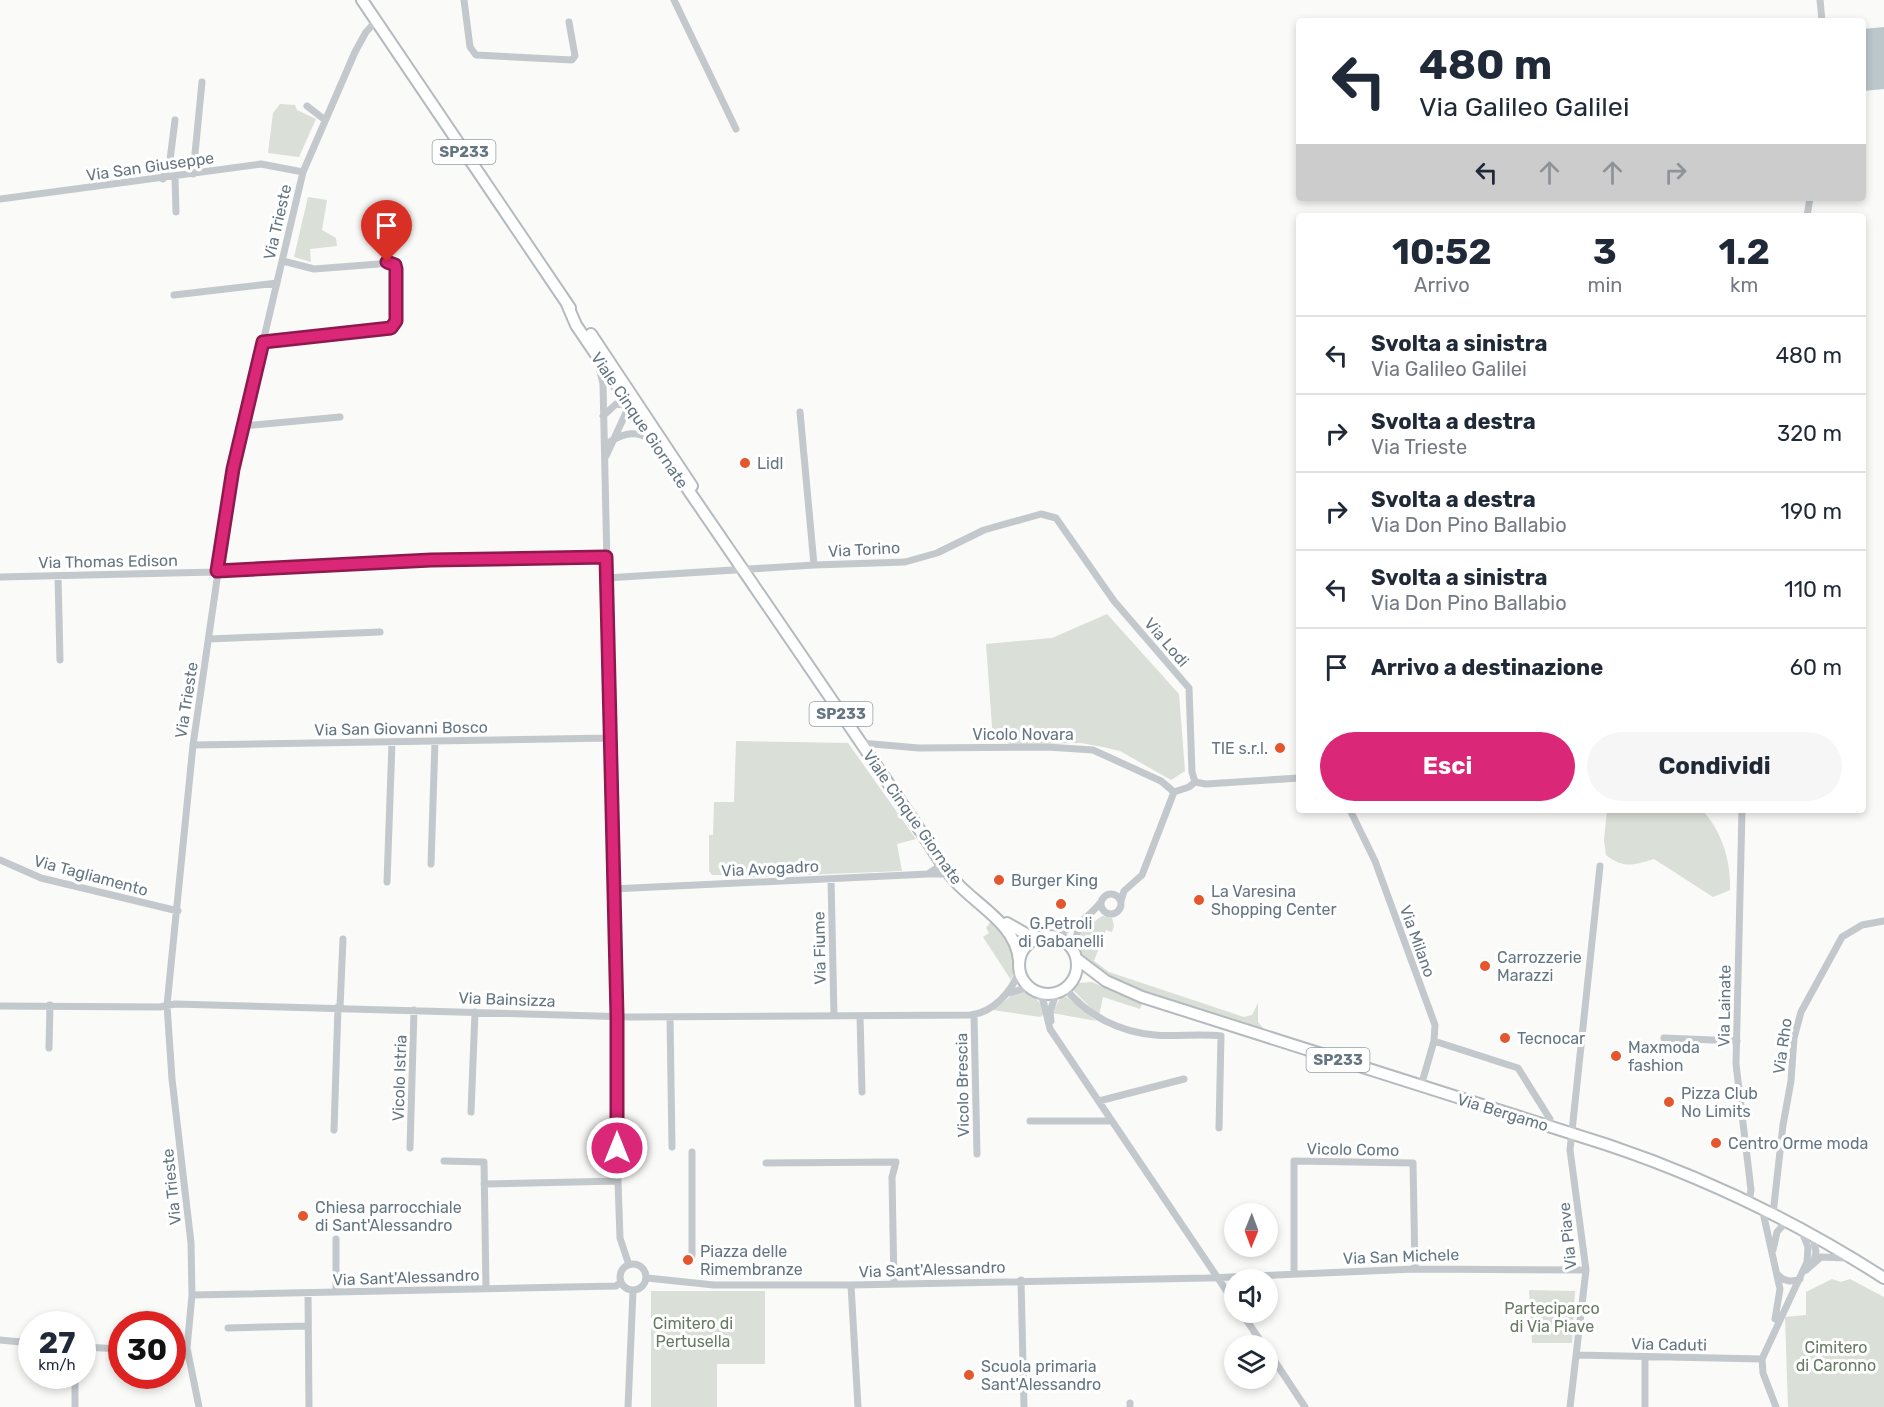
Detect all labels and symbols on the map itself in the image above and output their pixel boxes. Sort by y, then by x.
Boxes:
road number: SP233 [432,140,496,164]
street label: Via San Giuseppe [85,148,215,185]
street label: Via Trieste [260,182,295,262]
pin [361,200,412,262]
street label: Viale Cinque Giornate [587,349,692,492]
place label: Lidl [757,454,783,473]
marker: Lidl [738,456,752,470]
street label: Via Torino [827,538,901,561]
street label: Via Thomas Edison [38,551,178,572]
street label: Via Lodi [1140,614,1193,671]
street label: Via Trieste [171,661,202,740]
road number: SP233 [810,702,872,726]
street label: Via San Giovanni Bosco [314,717,488,740]
street label: Vicolo Novara [972,725,1074,744]
place label: TIE s.r.l. [1211,739,1268,758]
marker: TIE s.r.l. [1273,741,1287,755]
street label: Viale Cinque Giornate [859,746,966,888]
street label: Via Tagliamento [32,851,150,900]
street label: Via Avogadro [721,856,819,881]
place label: Burger King [1011,871,1098,890]
marker: Burger King [992,873,1006,887]
place label: La Varesina Shopping Center [1211,882,1336,919]
marker: La Varesina Shopping Center [1192,893,1206,907]
marker: G.Petroli di Gabanelli [1054,897,1068,911]
street label: Via Milano [1396,903,1439,980]
street label: Via Fiume [809,911,830,985]
place label: G.Petroli di Gabanelli [1018,914,1104,951]
place label: Carrozzerie Marazzi [1497,948,1582,985]
marker: Carrozzerie Marazzi [1478,959,1492,973]
street label: Via Lainate [1714,965,1735,1047]
street label: Via Bainsizza [458,988,556,1011]
street label: Via Rho [1769,1017,1796,1075]
place label: Tecnocar [1517,1029,1585,1048]
marker: Tecnocar [1498,1031,1512,1045]
street label: Vicolo Brescia [952,1033,973,1137]
street label: Vicolo Istria [388,1034,411,1122]
place label: Maxmoda fashion [1628,1038,1700,1075]
road number: SP233 [1306,1048,1370,1072]
marker: Maxmoda fashion [1609,1049,1623,1063]
place label: Pizza Club No Limits [1681,1084,1758,1121]
street label: Via Bergamo [1455,1090,1551,1135]
marker: Pizza Club No Limits [1662,1095,1676,1109]
position arrow [585,1116,649,1180]
place label: Centro Orme moda [1728,1134,1868,1153]
marker: Centro Orme moda [1709,1136,1723,1150]
street label: Vicolo Como [1307,1139,1399,1160]
street label: Via Trieste [158,1148,185,1226]
place label: Chiesa parrocchiale di Sant'Alessandro [315,1198,462,1235]
street label: Via Piave [1555,1201,1580,1270]
north arrow [1224,1203,1278,1257]
marker: Chiesa parrocchiale di Sant'Alessandro [296,1209,310,1223]
place label: Piazza delle Rimembranze [700,1242,803,1279]
street label: Via San Michele [1343,1245,1460,1268]
marker: Piazza delle Rimembranze [681,1253,695,1267]
street label: Via Sant'Alessandro [858,1257,1006,1282]
street label: Via Sant'Alessandro [332,1265,480,1290]
park label: Parteciparco di Via Piave [1504,1299,1600,1336]
speed limit sign: 30 [108,1311,186,1389]
park label: Cimitero di Pertusella [653,1314,733,1351]
street label: Via Caduti [1631,1334,1707,1355]
park label: Cimitero di Caronno [1796,1338,1876,1375]
place label: Scuola primaria Sant'Alessandro [981,1357,1101,1394]
marker: Scuola primaria Sant'Alessandro [962,1368,976,1382]

